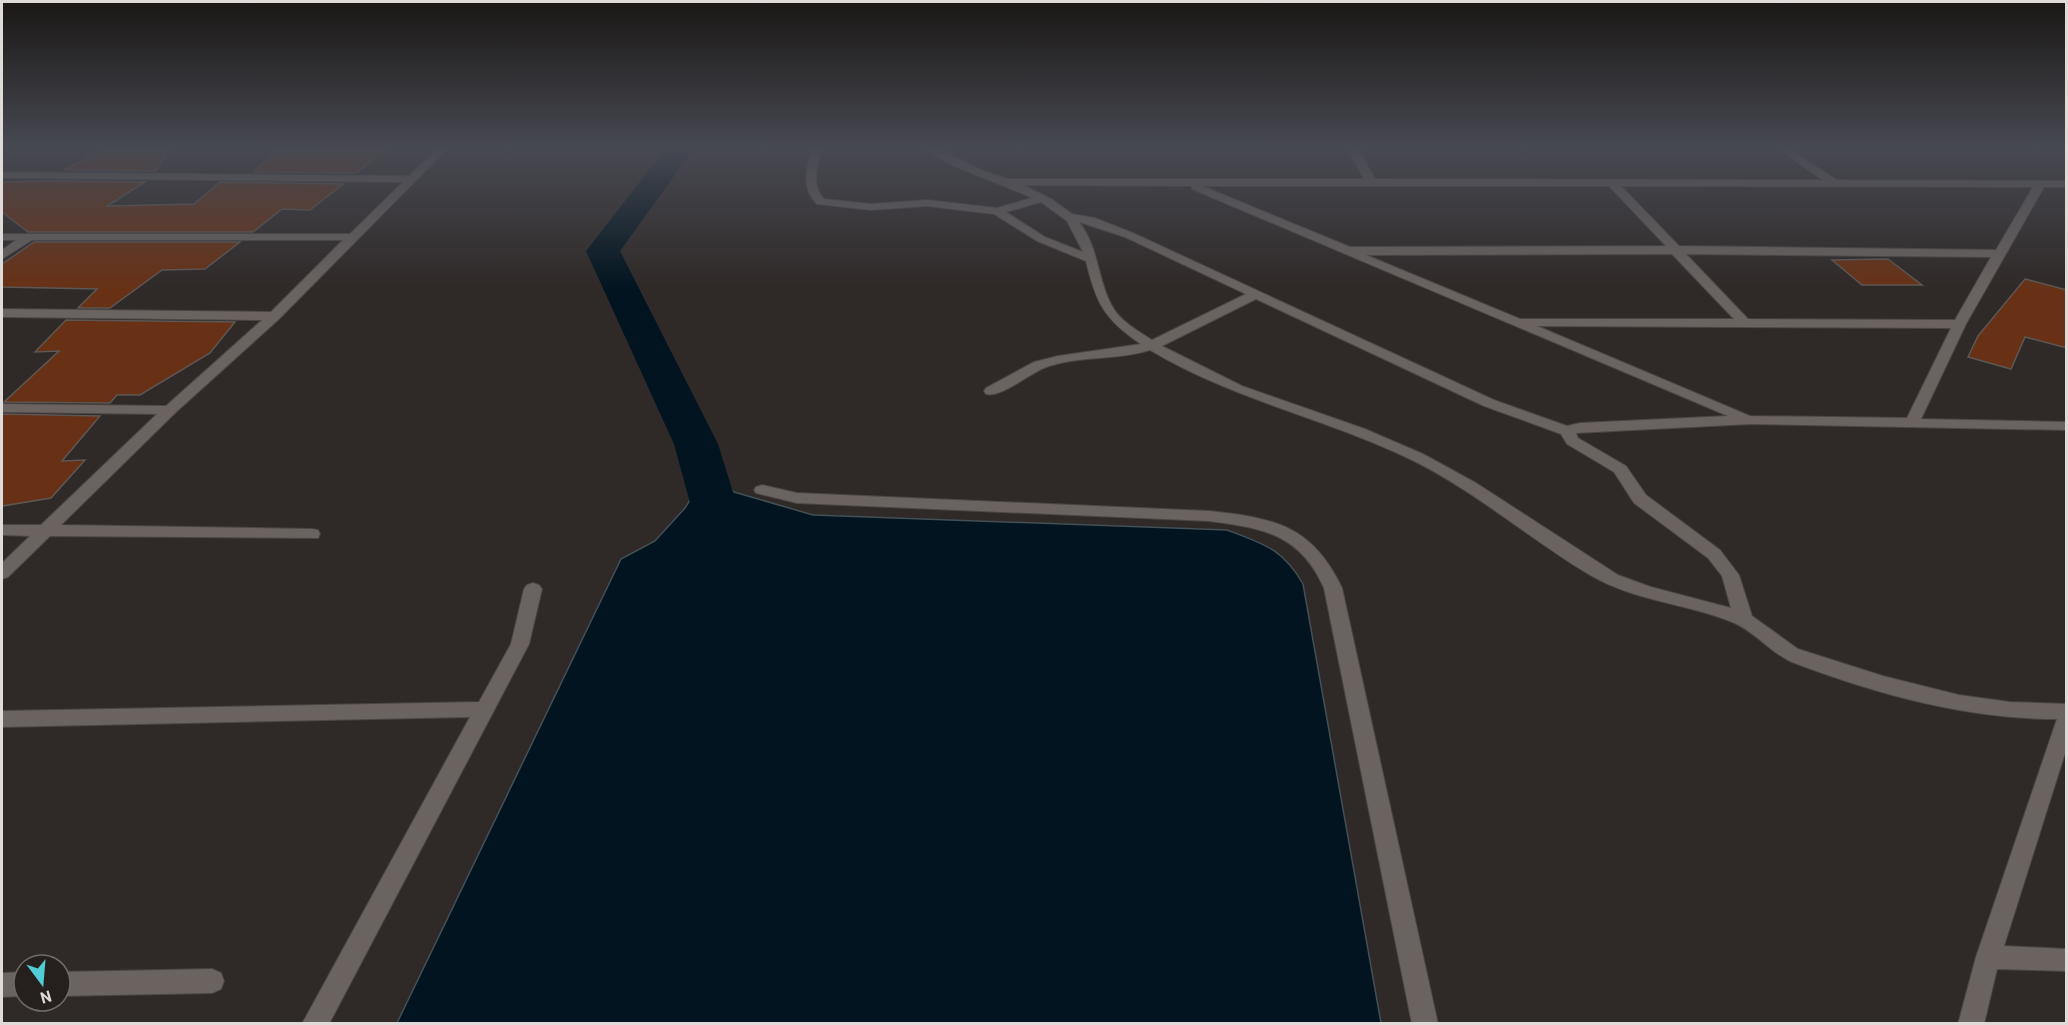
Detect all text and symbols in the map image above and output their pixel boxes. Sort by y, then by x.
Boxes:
north arrow [12,953,72,1013]
text: N [39,987,54,1008]

